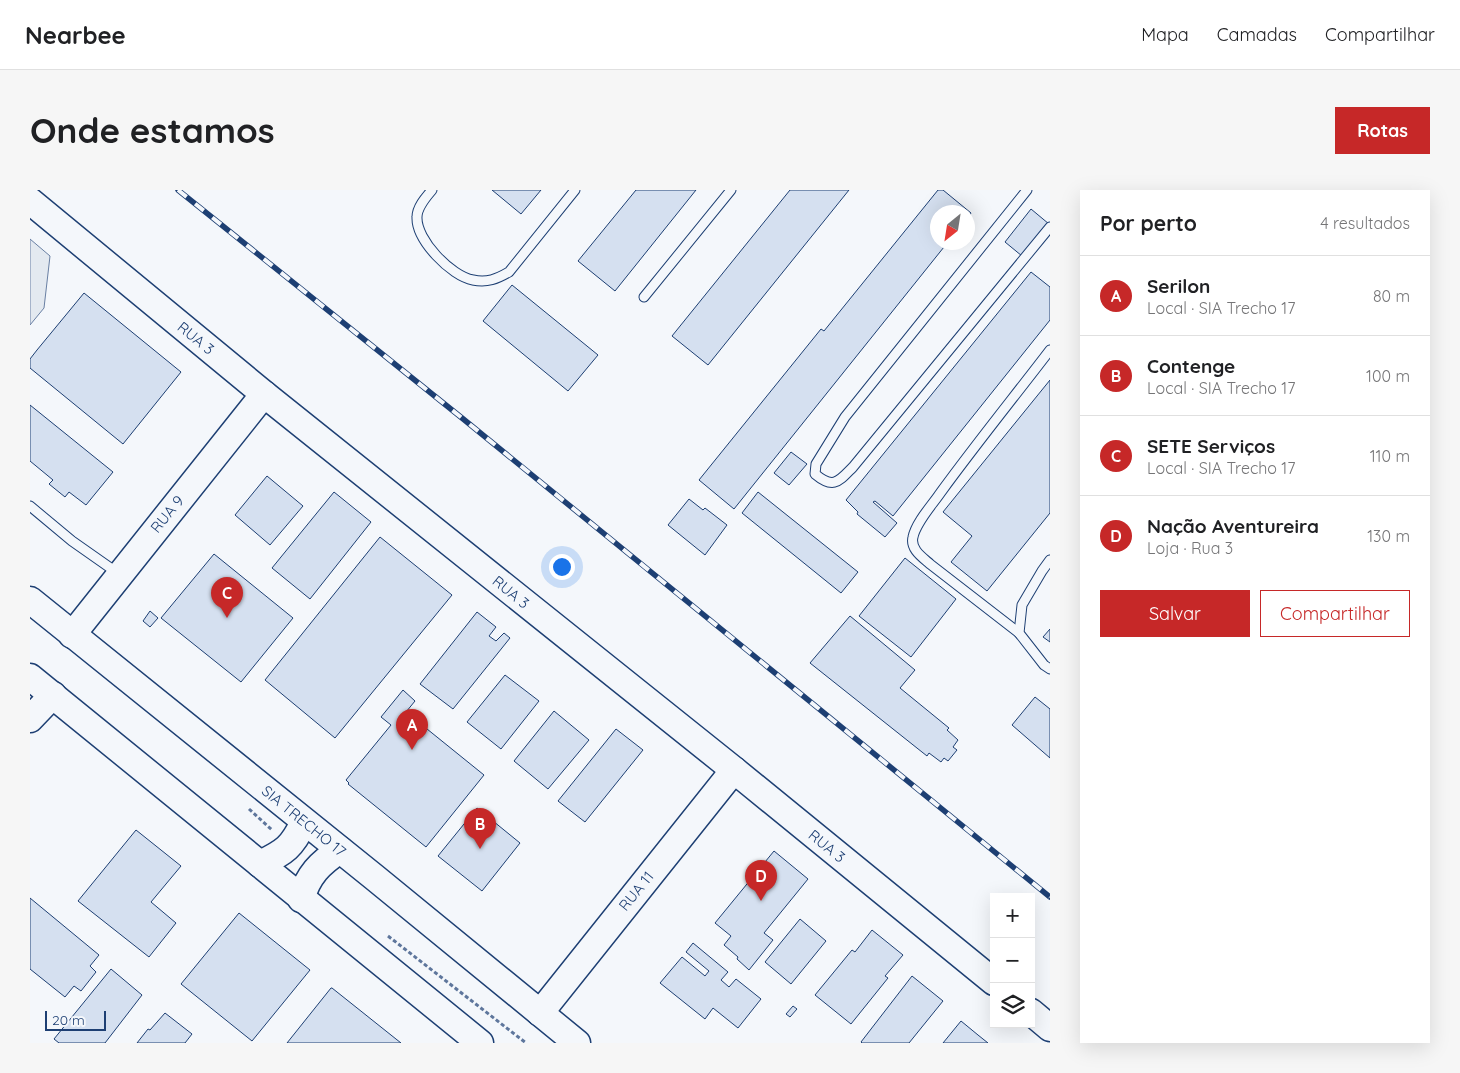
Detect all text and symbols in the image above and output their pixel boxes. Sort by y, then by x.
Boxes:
text: Nearbee [25,20,126,50]
text: Mapa [1141,23,1189,46]
text: Camadas [1217,23,1297,46]
text: Compartilhar [1325,23,1435,46]
button: Rotas [1335,107,1430,154]
text: Onde estamos [30,108,275,152]
north arrow [930,205,975,250]
text: Por perto [1100,210,1197,236]
text: 4 resultados [1320,213,1410,233]
text: Serilon [1147,274,1210,298]
text: A [1111,286,1121,306]
text: 80 m [1373,286,1410,306]
text: Local · SIA Trecho 17 [1147,298,1296,318]
street label: RUA 3 [174,317,218,359]
text: Contenge [1147,354,1235,378]
text: B [1111,366,1121,386]
text: 100 m [1366,366,1410,386]
text: Local · SIA Trecho 17 [1147,378,1296,398]
text: SETE Serviços [1147,434,1275,458]
text: C [1111,446,1121,466]
text: 110 m [1370,446,1410,466]
text: Local · SIA Trecho 17 [1147,458,1296,478]
street label: RUA 9 [146,491,188,537]
text: Nação Aventureira [1147,514,1319,538]
text: D [1110,526,1122,546]
text: 130 m [1367,526,1410,546]
text: Loja · Rua 3 [1147,538,1233,558]
your location [549,554,575,580]
street label: RUA 3 [489,571,533,613]
pin: C [211,577,243,618]
button: Salvar [1100,590,1250,637]
button: Compartilhar [1260,590,1410,637]
pin: A [396,709,428,750]
street label: SIA TRECHO 17 [258,781,350,861]
pin: B [464,808,496,849]
street label: RUA 3 [805,825,849,867]
pin: D [745,860,777,901]
street label: RUA 11 [614,867,658,915]
map controls [990,893,1035,1028]
button: + [990,893,1035,938]
button: − [990,938,1035,983]
button: layers [990,983,1035,1028]
scale bar [45,1008,106,1031]
text: 20 m [52,1011,85,1029]

